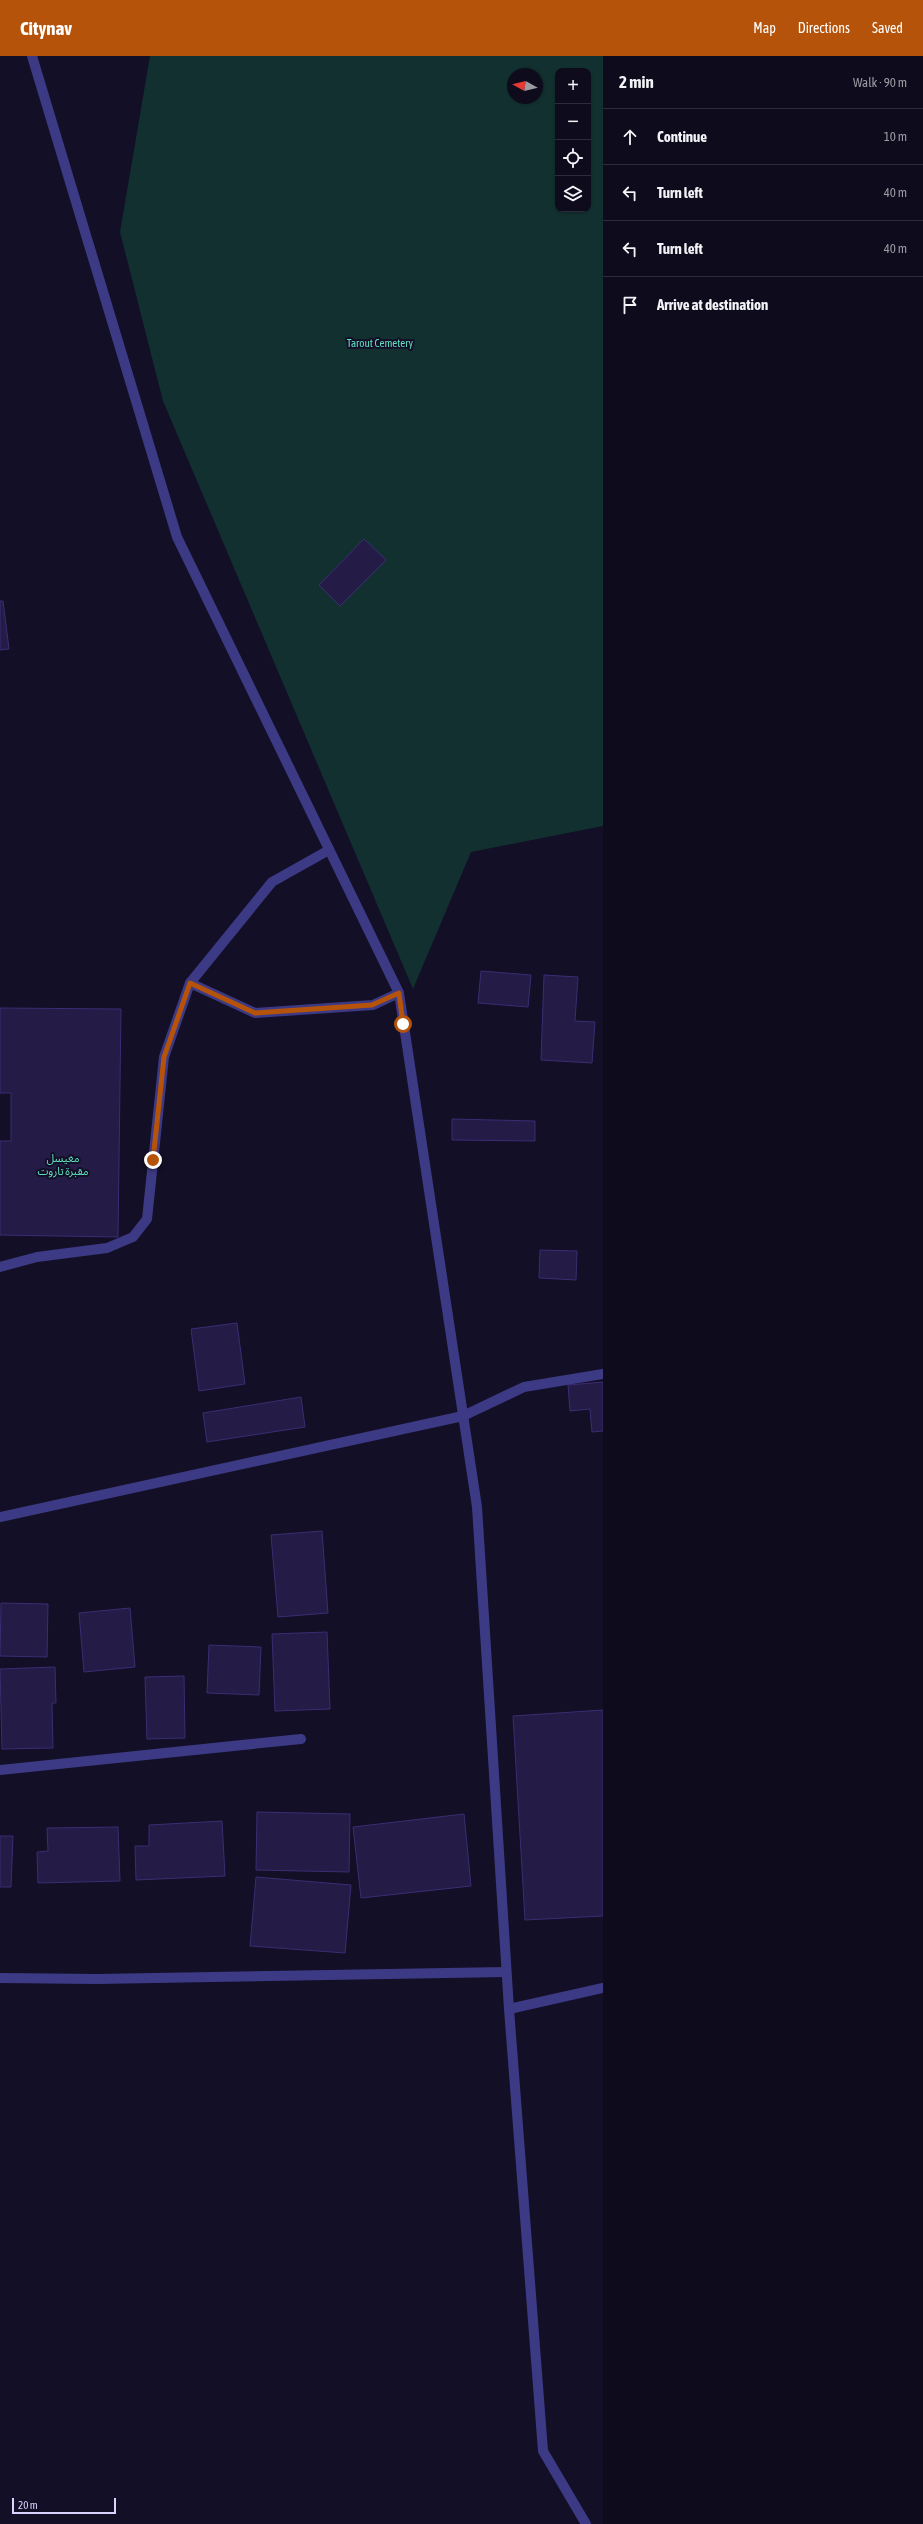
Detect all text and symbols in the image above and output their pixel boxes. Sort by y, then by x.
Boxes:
text: Citynav [20,17,72,39]
text: Map [753,20,776,36]
text: Directions [798,20,850,36]
text: Saved [872,20,903,36]
north arrow [507,68,543,104]
map controls [555,68,591,212]
button: + [555,68,591,104]
text: 2 min [619,72,654,92]
text: Walk · 90 m [853,75,907,90]
button: − [555,104,591,140]
icon: ahead [619,126,641,148]
text: Continue [657,128,707,145]
text: 10 m [884,129,907,144]
button: locate [555,140,591,176]
button: layers [555,176,591,212]
icon: left [619,182,641,204]
text: Turn left [657,184,703,201]
text: 40 m [884,185,907,200]
icon: left [619,238,641,260]
text: Turn left [657,240,703,257]
text: 40 m [884,241,907,256]
icon: arrive [619,294,641,316]
text: Arrive at destination [657,296,768,313]
park label: Tarout Cemetery [347,337,414,349]
route start [394,1015,412,1033]
route end [144,1151,162,1169]
park label: مغيسل مقبرة تاروت [37,1152,89,1178]
scale bar [12,2496,116,2515]
text: 20 m [18,2499,38,2511]

